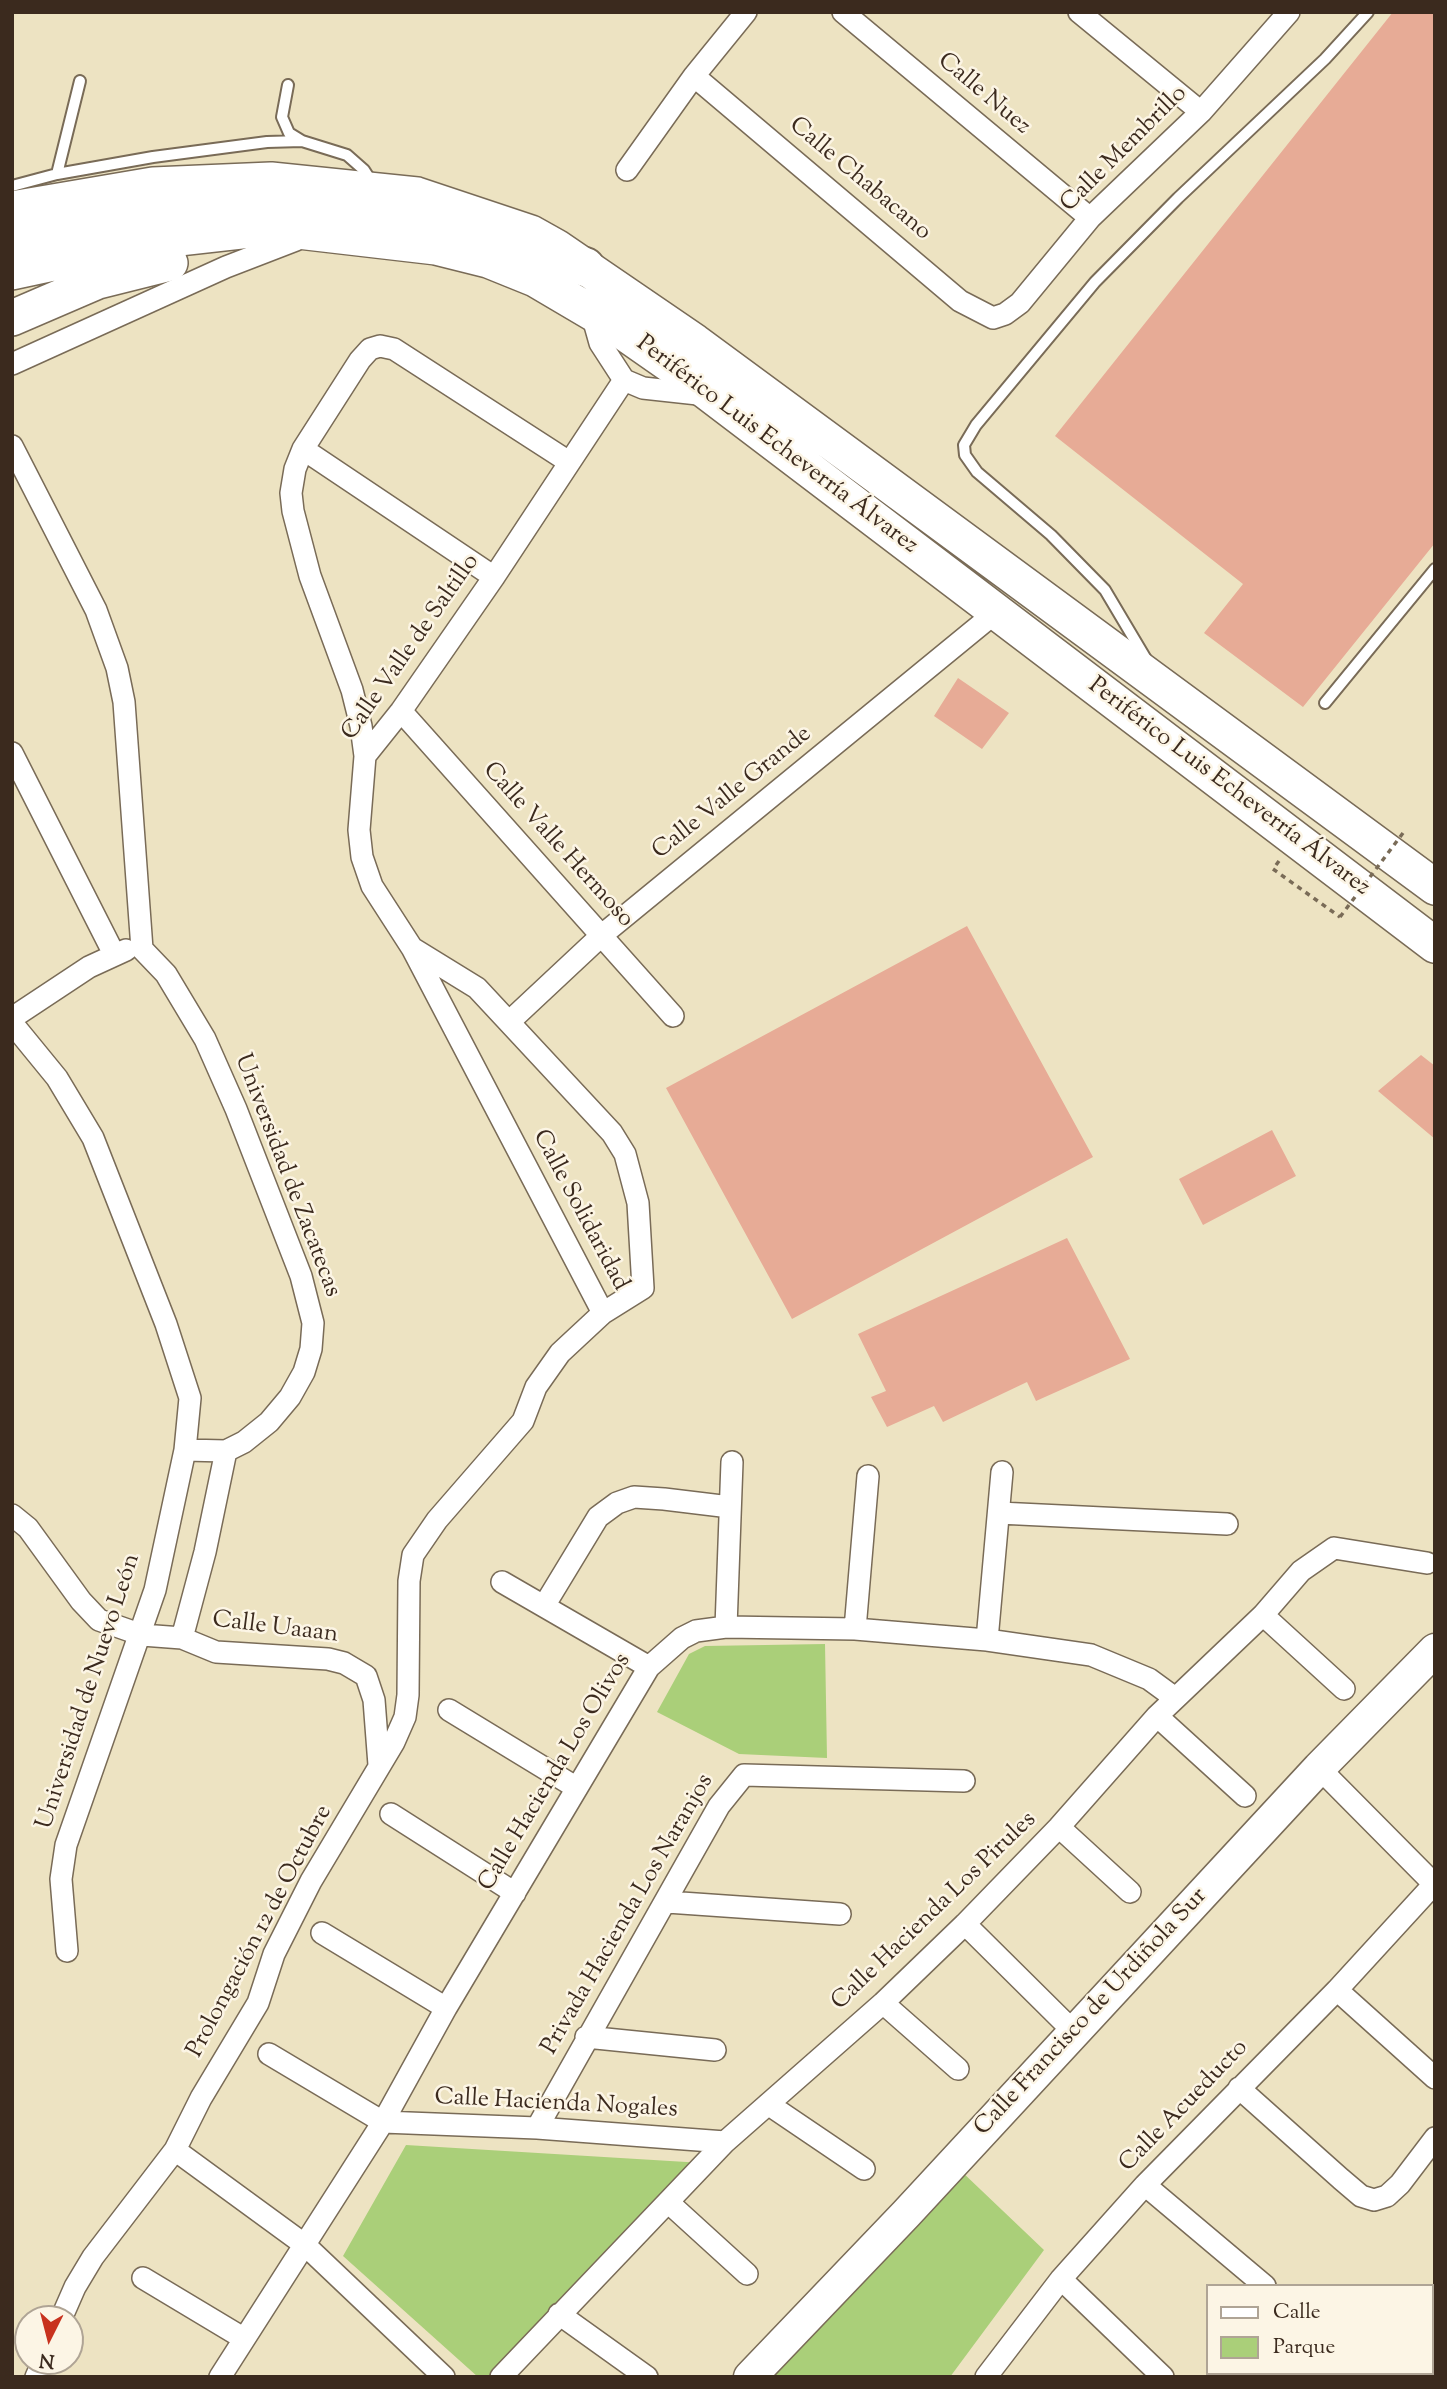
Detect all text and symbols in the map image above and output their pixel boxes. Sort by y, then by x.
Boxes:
street label: Calle Nuez [931,48,1035,142]
street label: Calle Membrillo [1056,81,1194,219]
street label: Calle Chabacano [782,112,936,248]
street label: Periférico Luis Echeverría Álvarez [629,331,923,561]
street label: Calle Valle de Saltillo [337,549,487,747]
street label: Periférico Luis Echeverría Álvarez [1081,673,1375,903]
street label: Calle Valle Grande [648,721,818,867]
street label: Calle Valle Hermoso [475,757,639,935]
street label: Universidad de Zacatecas [226,1050,346,1302]
street label: Calle Solidaridad [524,1126,634,1296]
street label: Universidad de Nuevo León [32,1551,148,1833]
street label: Calle Uaaan [210,1607,340,1651]
street label: Calle Hacienda Los Olivos [474,1649,638,1897]
street label: Privada Hacienda Los Naranjos [537,1770,721,2060]
street label: Prolongación 12 de Octubre [182,1801,340,2063]
street label: Calle Hacienda Los Pirules [827,1807,1043,2017]
street label: Calle Francisco de Urdiñola Sur [970,1883,1214,2143]
street label: Calle Acueducto [1115,2035,1255,2179]
street label: Calle Hacienda Nogales [434,2084,678,2126]
legend [1206,2284,1433,2375]
text: Calle [1273,2298,1321,2328]
north arrow [14,2305,84,2375]
text: Parque [1273,2333,1335,2363]
text: N [38,2345,56,2374]

